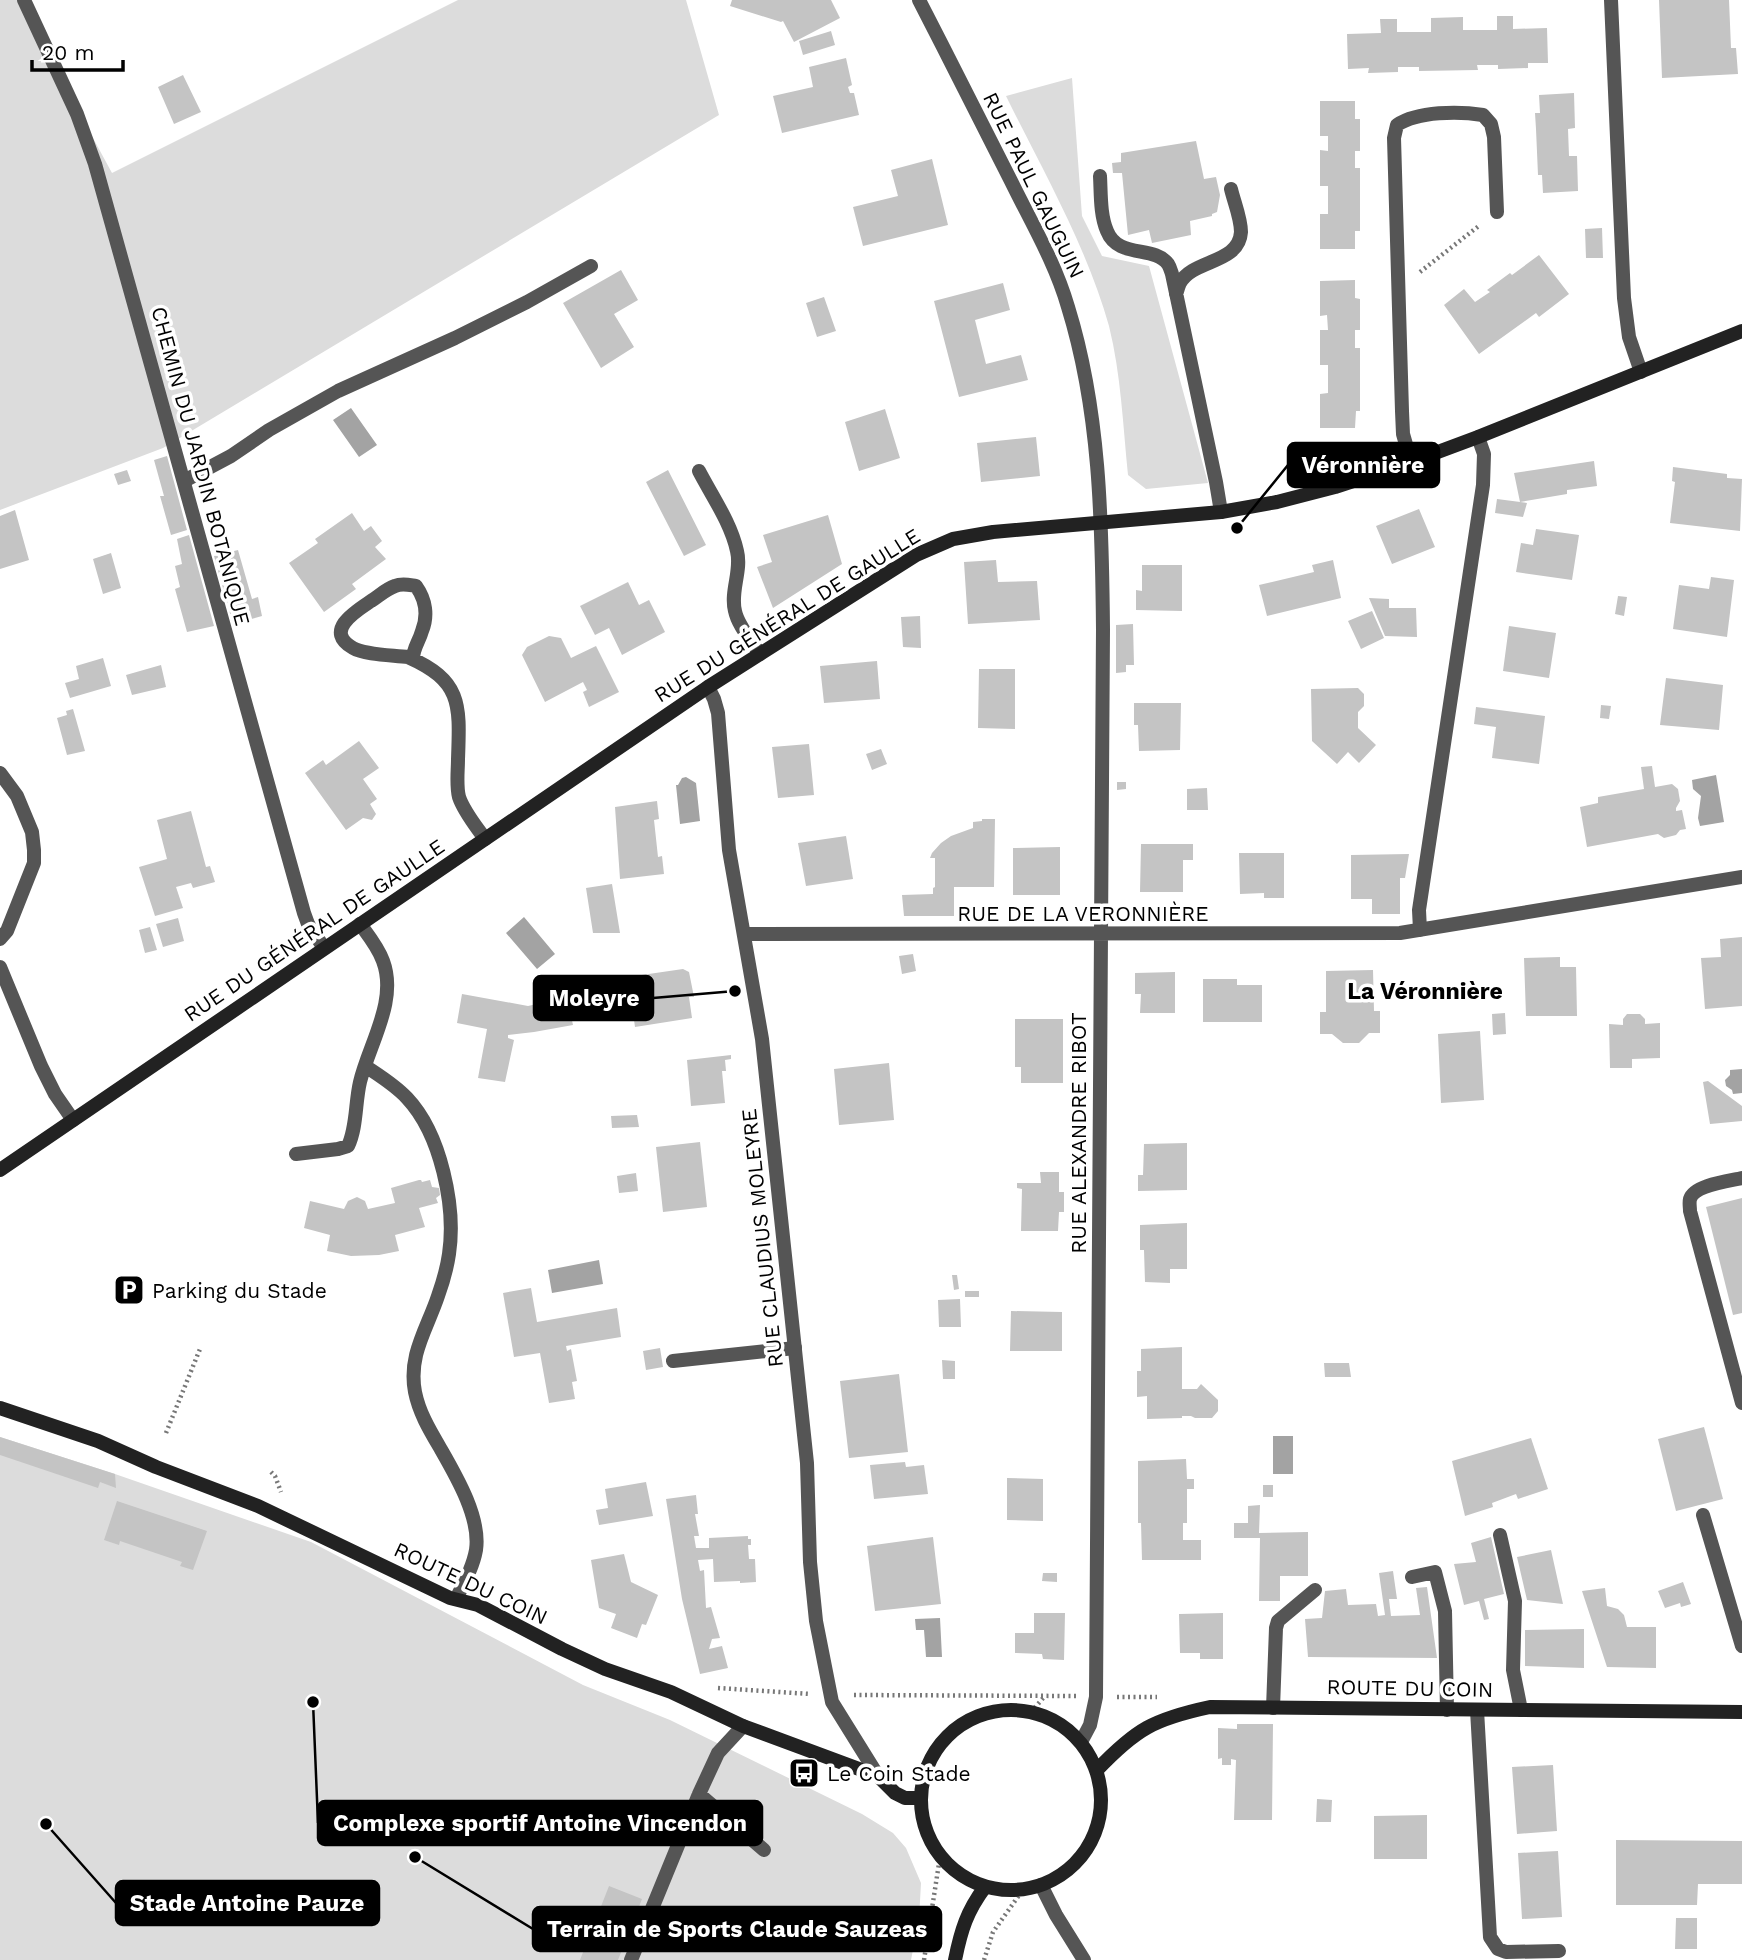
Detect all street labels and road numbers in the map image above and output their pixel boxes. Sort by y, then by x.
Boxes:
street label: RUE PAUL GAUGUIN [978,88,1090,282]
street label: CHEMIN DU JARDIN BOTANIQUE [146,304,256,628]
street label: RUE DU GÉNÉRAL DE GAULLE [650,523,924,707]
street label: RUE DU GÉNÉRAL DE GAULLE [179,833,449,1027]
street label: RUE DE LA VERONNIÈRE [957,901,1209,926]
street label: RUE ALEXANDRE RIBOT [1066,1012,1091,1254]
street label: RUE CLAUDIUS MOLEYRE [736,1107,788,1369]
street label: ROUTE DU COIN [390,1536,552,1630]
street label: ROUTE DU COIN [1327,1674,1493,1702]

